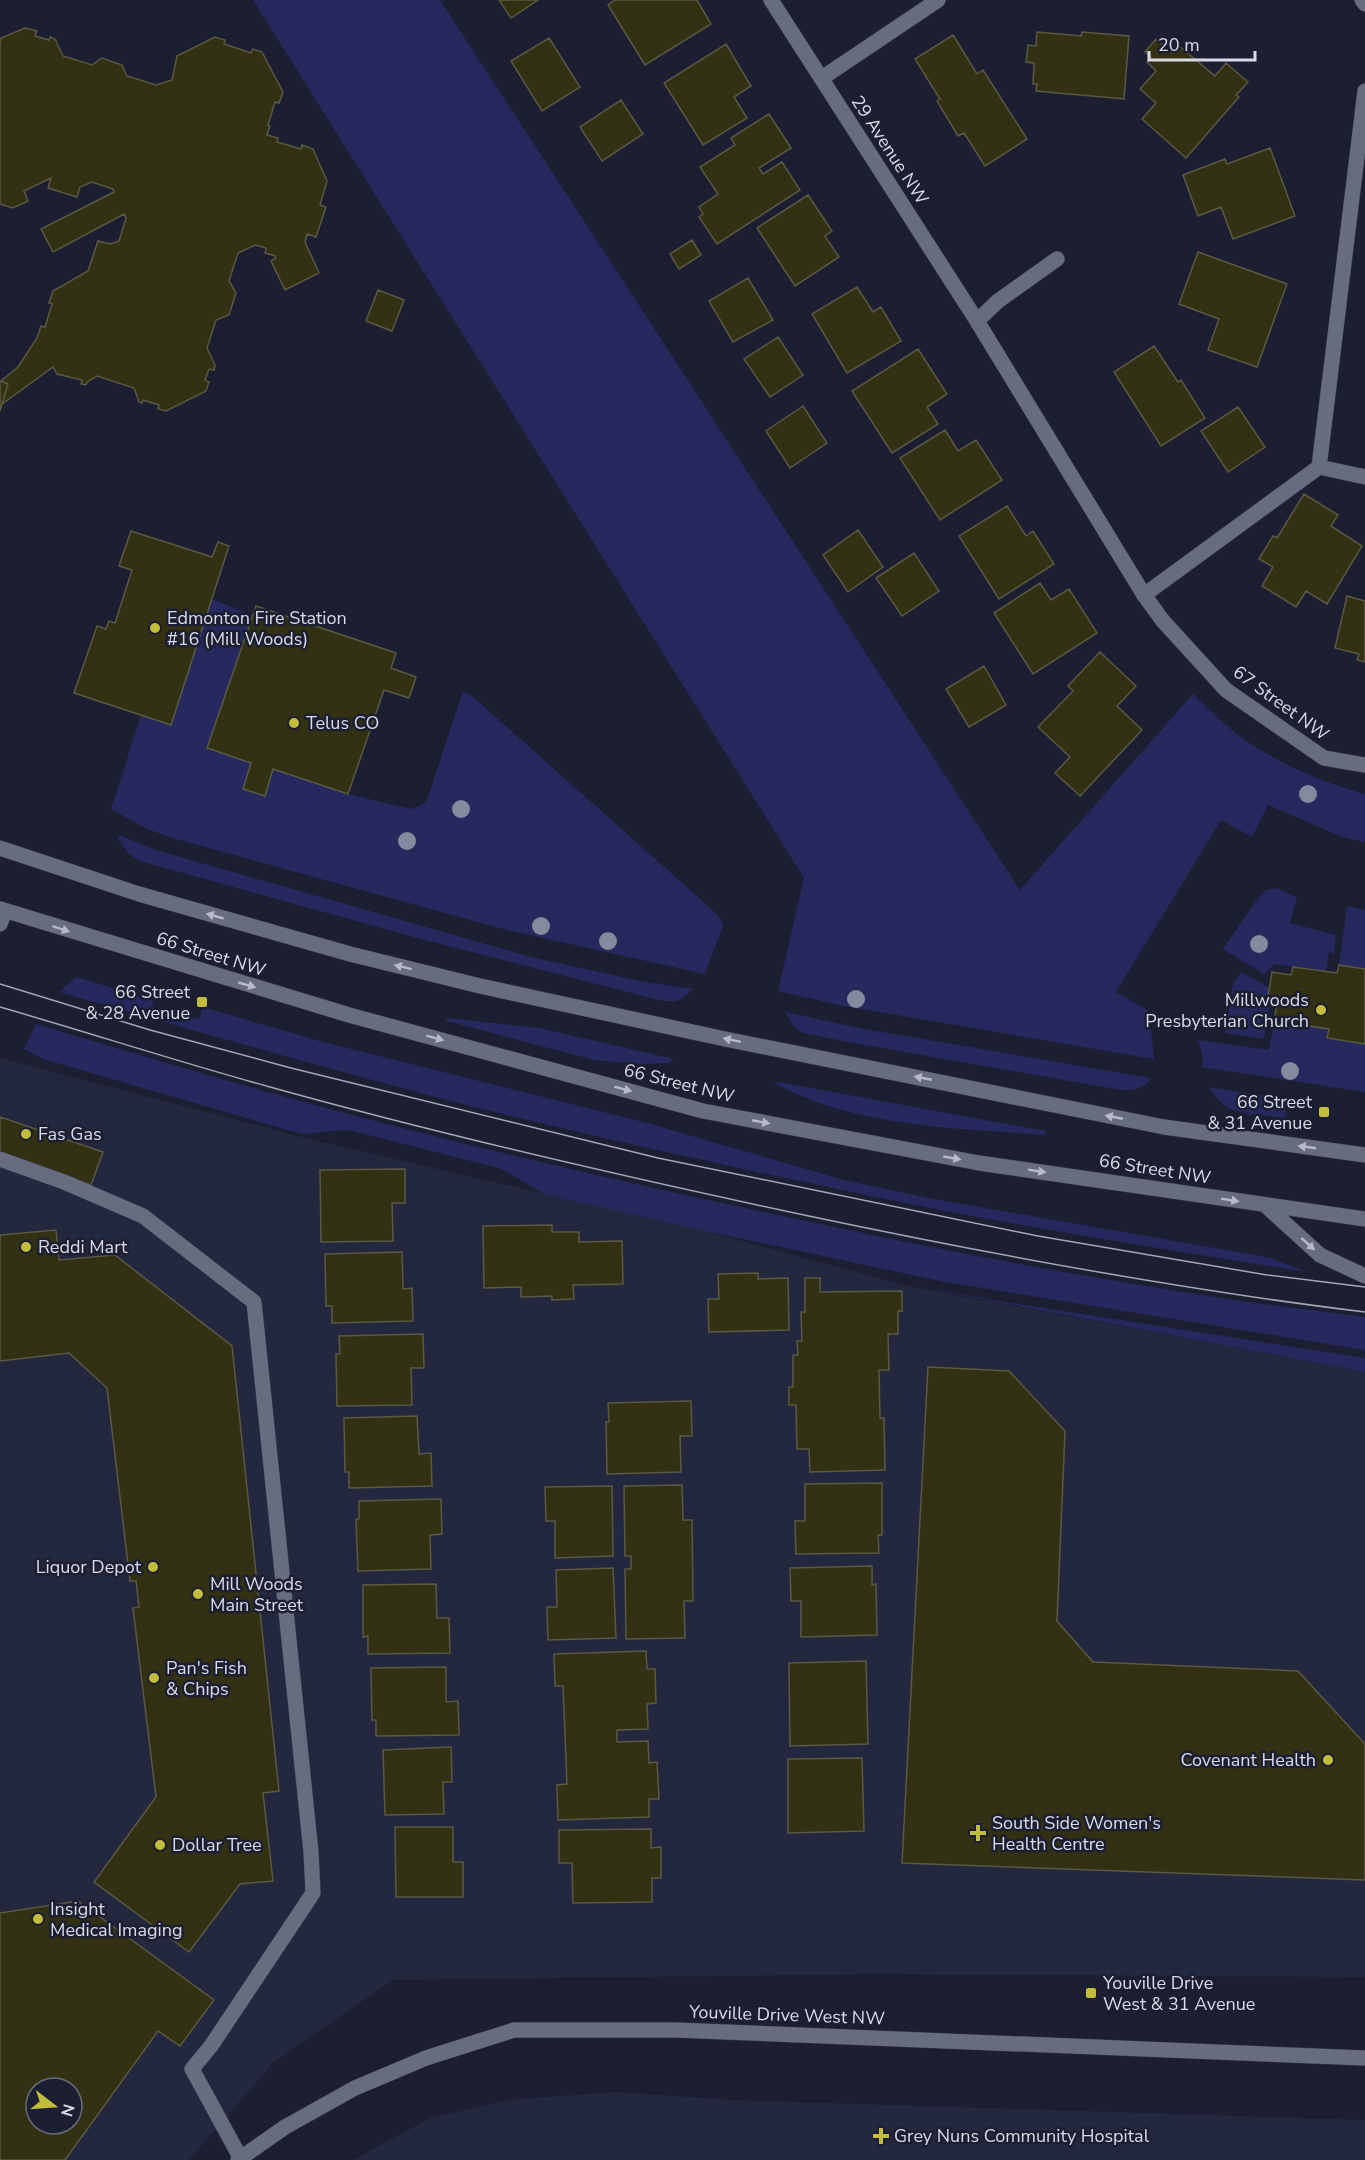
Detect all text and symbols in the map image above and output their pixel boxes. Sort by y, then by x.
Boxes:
scale bar [1149,24,1256,62]
text: 20 m [1158,33,1200,57]
street label: 29 Avenue NW [846,91,934,209]
place label: Edmonton Fire Station #16 (Mill Woods) [167,606,347,651]
marker: Edmonton Fire Station #16 (Mill Woods) [148,621,162,635]
street label: 67 Street NW [1228,660,1334,746]
place label: Telus CO [306,711,379,735]
marker: Telus CO [287,716,301,730]
one-way arrow [206,911,224,920]
one-way arrow [52,925,70,934]
street label: 66 Street NW [153,926,269,982]
one-way arrow [394,962,412,972]
place label: 66 Street & 28 Avenue [85,980,191,1025]
one-way arrow [238,981,256,990]
place label: Millwoods Presbyterian Church [1145,988,1309,1033]
marker: 66 Street & 28 Avenue [195,995,209,1009]
marker: Millwoods Presbyterian Church [1314,1003,1328,1017]
one-way arrow [426,1034,444,1044]
one-way arrow [722,1035,741,1044]
street label: 66 Street NW [621,1058,737,1108]
one-way arrow [914,1073,933,1082]
one-way arrow [614,1085,632,1094]
place label: 66 Street & 31 Avenue [1207,1090,1313,1135]
marker: 66 Street & 31 Avenue [1317,1105,1331,1119]
one-way arrow [1105,1112,1124,1121]
one-way arrow [751,1118,770,1127]
place label: Fas Gas [38,1122,102,1146]
marker: Fas Gas [19,1127,33,1141]
one-way arrow [1297,1142,1316,1151]
street label: 66 Street NW [1097,1148,1213,1190]
one-way arrow [943,1154,962,1163]
one-way arrow [1027,1167,1046,1176]
one-way arrow [1220,1196,1239,1205]
place label: Reddi Mart [38,1235,128,1259]
one-way arrow [1301,1237,1315,1251]
marker: Reddi Mart [19,1240,33,1254]
place label: Liquor Depot [36,1555,142,1579]
marker: Liquor Depot [146,1560,160,1574]
place label: Mill Woods Main Street [210,1572,304,1617]
marker: Mill Woods Main Street [191,1587,205,1601]
place label: Pan's Fish & Chips [166,1656,247,1701]
marker: Pan's Fish & Chips [147,1671,161,1685]
place label: Covenant Health [1181,1748,1316,1772]
marker: Covenant Health [1321,1753,1335,1767]
place label: South Side Women's Health Centre [992,1811,1161,1856]
marker: South Side Women's Health Centre [969,1824,987,1842]
place label: Dollar Tree [172,1833,262,1857]
marker: Dollar Tree [153,1838,167,1852]
place label: Insight Medical Imaging [50,1897,182,1942]
marker: Insight Medical Imaging [31,1912,45,1926]
place label: Youville Drive West & 31 Avenue [1102,1971,1255,2016]
marker: Youville Drive West & 31 Avenue [1084,1986,1098,2000]
street label: Youville Drive West NW [688,2000,885,2030]
north arrow [24,2076,84,2136]
text: N [55,2101,80,2119]
place label: Grey Nuns Community Hospital [894,2124,1150,2148]
marker: Grey Nuns Community Hospital [872,2127,890,2145]

